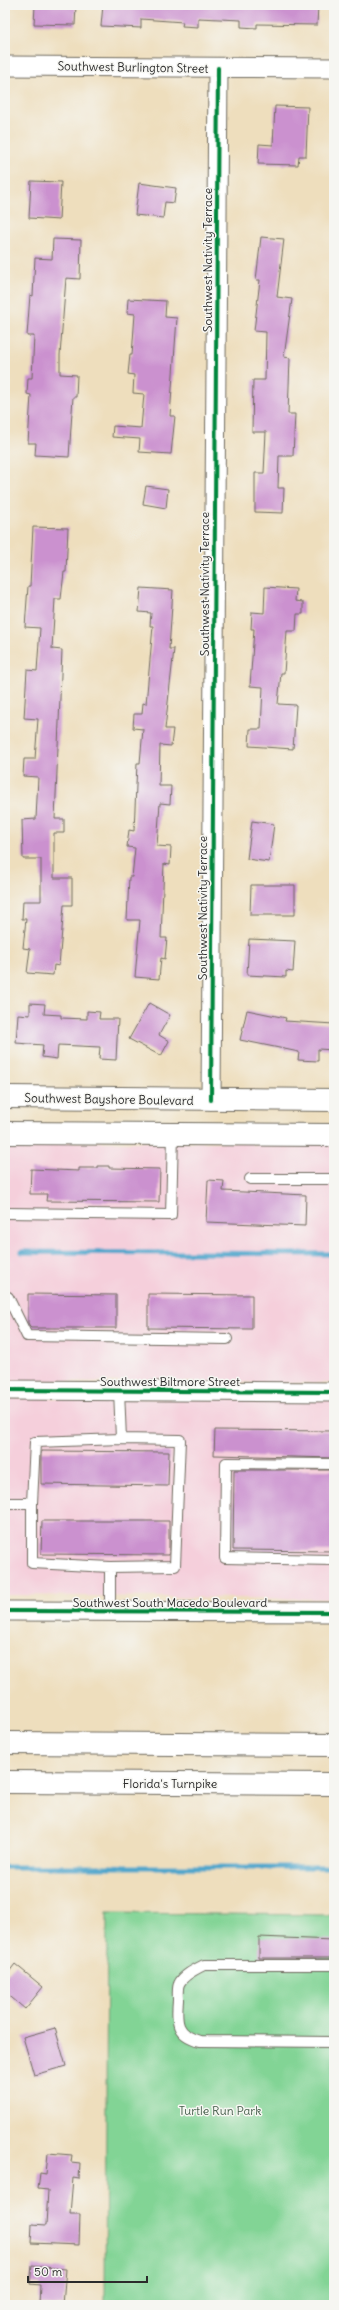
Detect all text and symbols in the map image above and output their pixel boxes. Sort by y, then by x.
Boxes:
street label: Southwest Burlington Street [57,58,209,76]
street label: Southwest Nativity Terrace [200,188,215,332]
street label: Southwest Nativity Terrace [197,512,212,656]
street label: Southwest Nativity Terrace [195,836,210,980]
street label: Southwest Bayshore Boulevard [24,1090,194,1108]
street label: Southwest Biltmore Street [100,1374,240,1389]
street label: Southwest South Macedo Boulevard [73,1595,267,1610]
street label: Florida's Turnpike [123,1776,217,1791]
park label: Turtle Run Park [179,2103,261,2118]
scale bar [28,2258,147,2284]
text: 50 m [34,2264,63,2279]

